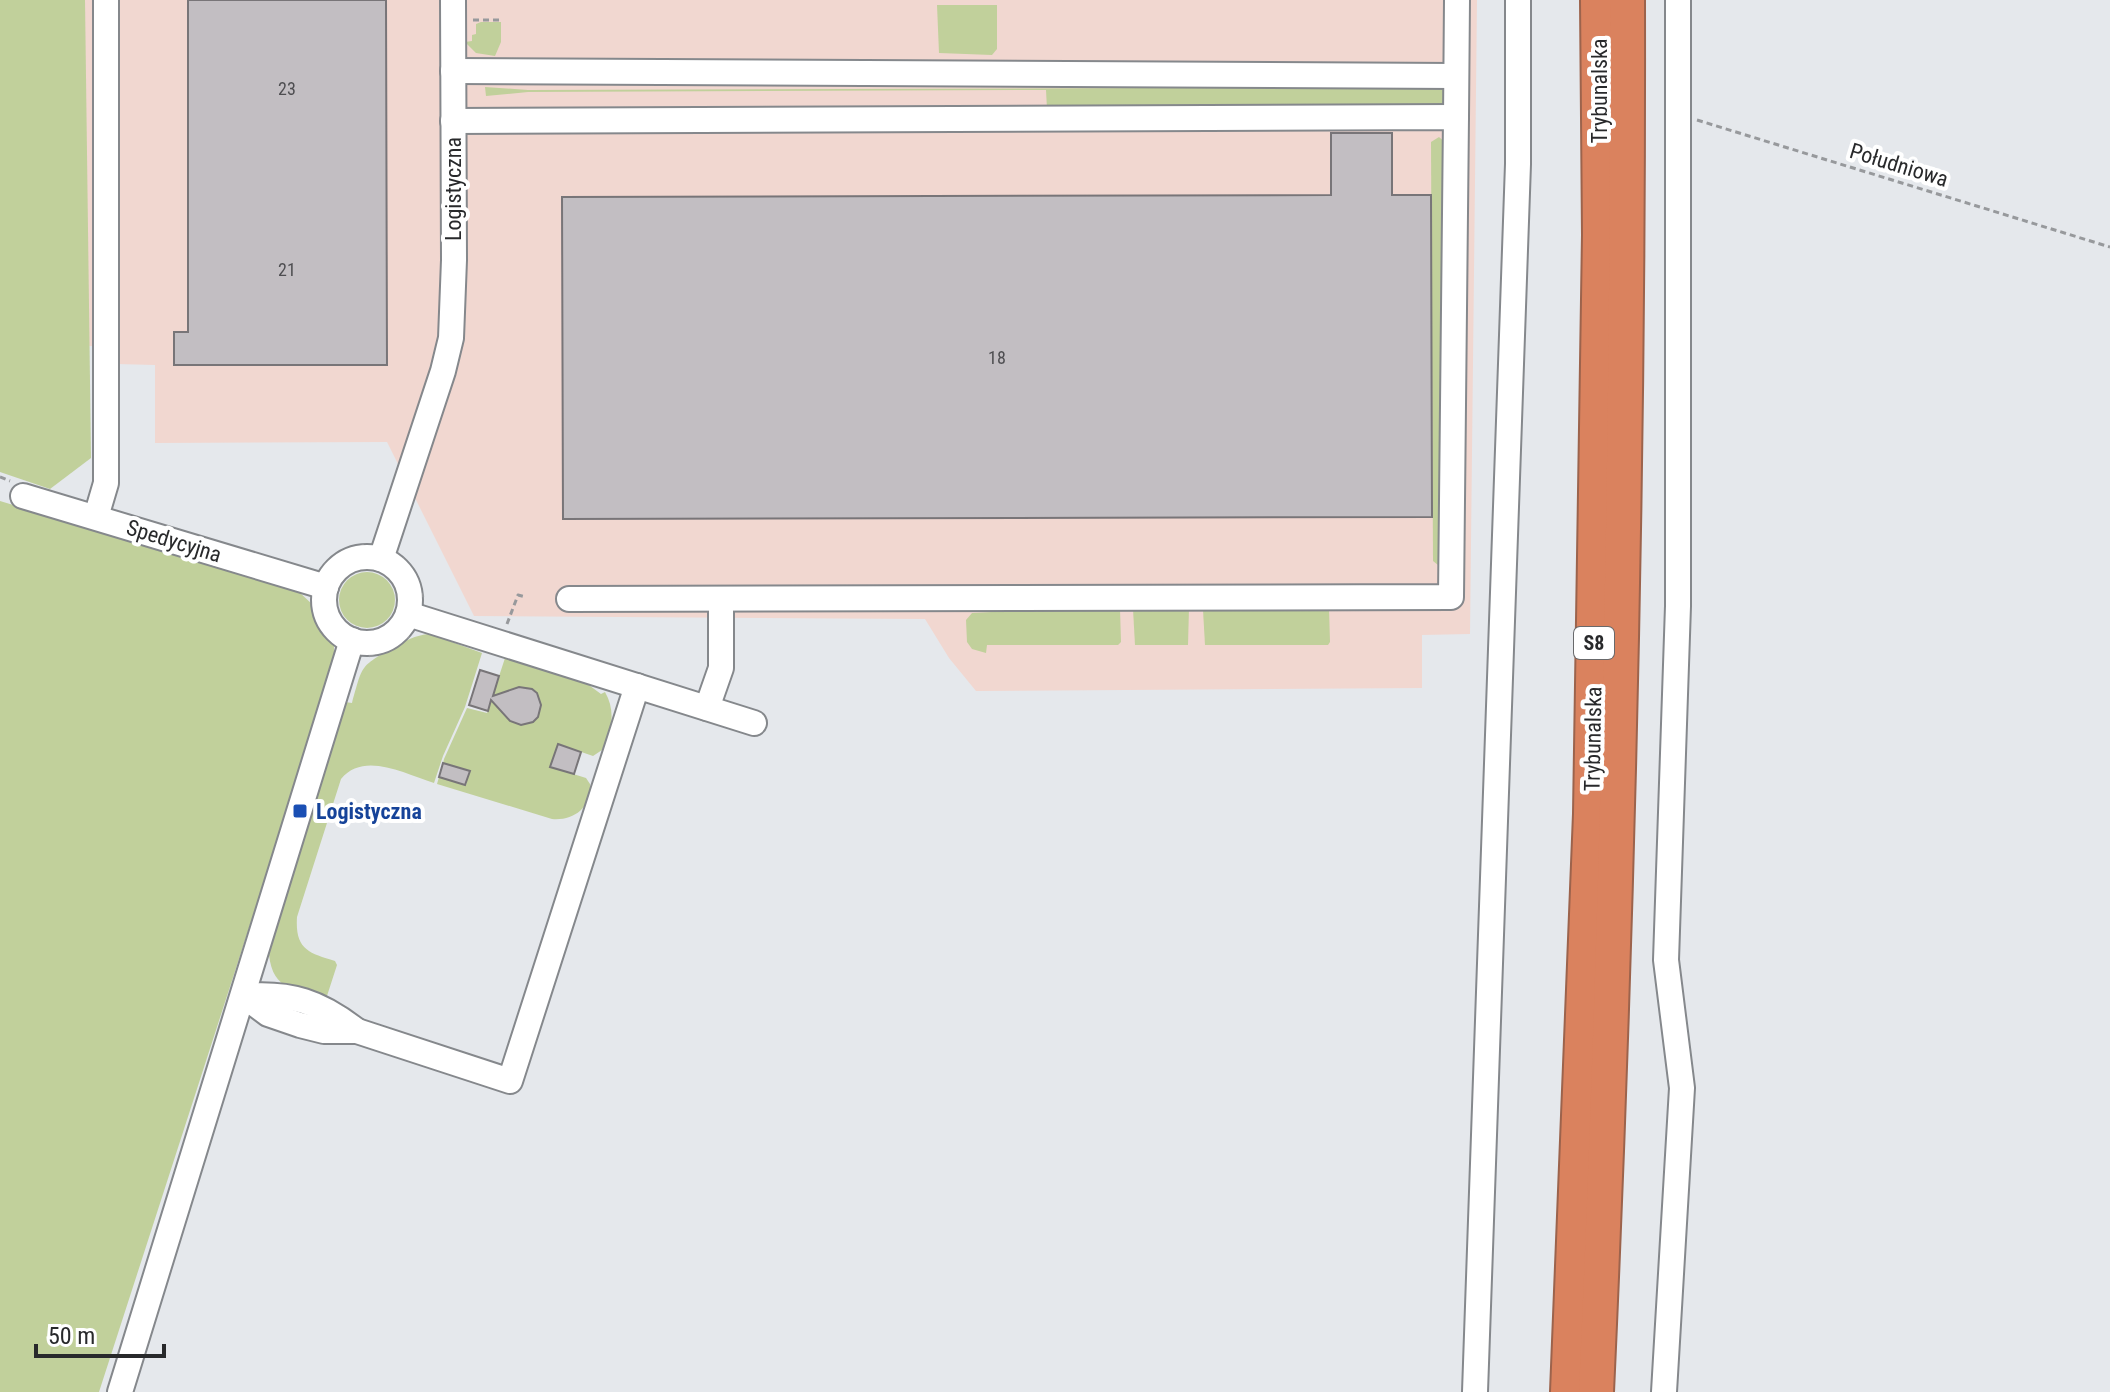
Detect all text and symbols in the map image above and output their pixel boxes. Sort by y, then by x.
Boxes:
street label: Trybunalska [1587,39,1612,143]
house number: 23 [278,78,296,99]
street label: Logistyczna [441,137,466,241]
street label: Południowa [1847,138,1951,192]
house number: 21 [278,259,296,280]
house number: 18 [988,347,1006,368]
street label: Spedycyjna [124,515,224,567]
road number: S8 [1574,627,1614,659]
street label: Trybunalska [1580,686,1606,792]
place label: Logistyczna [316,799,422,824]
marker: Logistyczna [291,802,309,820]
scale bar [36,1308,164,1358]
text: 50 m [48,1322,95,1350]

